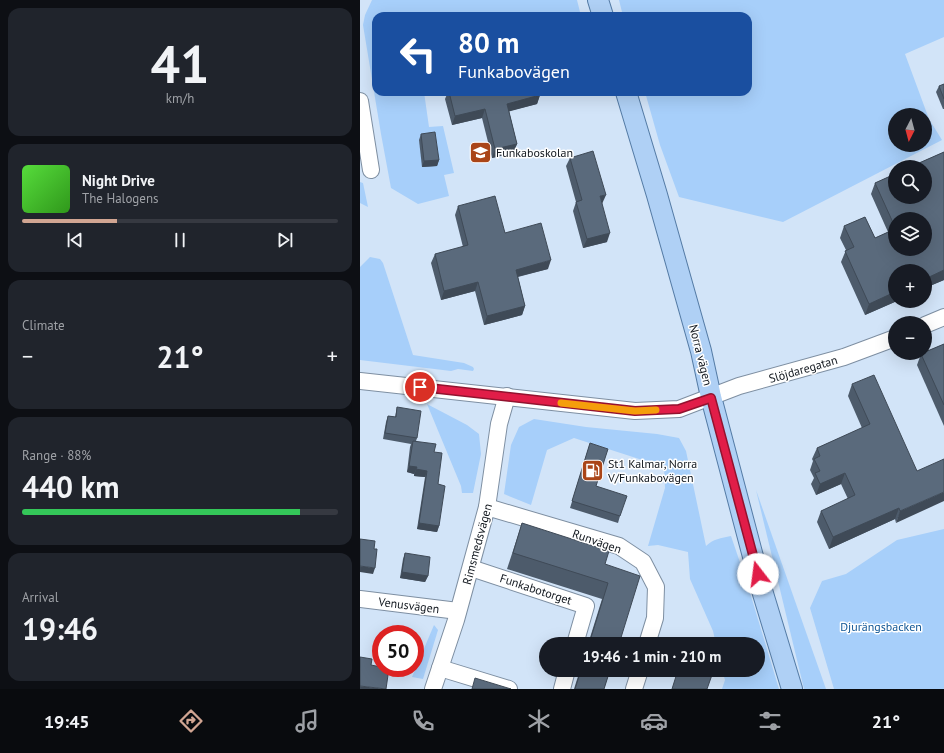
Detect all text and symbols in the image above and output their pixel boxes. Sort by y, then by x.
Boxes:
text: 80 m [458,24,519,61]
icon: left [392,28,444,80]
text: 41 [151,30,209,97]
text: Funkabovägen [458,60,570,83]
text: km/h [166,90,194,107]
north arrow [888,108,932,152]
map controls [888,108,932,360]
school or university icon: Funkaboskolan [467,139,493,165]
place label: Funkaboskolan [496,145,573,160]
button: search [888,160,932,204]
text: Night Drive [82,171,155,190]
text: The Halogens [82,190,159,207]
button: layers [888,212,932,256]
icon: previous [64,229,86,251]
icon: pause [169,229,191,251]
icon: next [274,229,296,251]
button: + [888,264,932,308]
button: − [888,316,932,360]
text: Climate [22,317,65,334]
street label: Norra vägen [686,323,716,387]
text: 21° [156,337,204,376]
text: − [22,342,33,370]
text: + [327,342,338,370]
street label: Slöjdaregatan [767,352,839,386]
pin [403,370,437,404]
icon: arrive [409,376,431,398]
text: Range · 88% [22,447,91,464]
place label: St1 Kalmar, Norra V/Funkabovägen [607,456,697,485]
fuel station icon: St1 Kalmar, Norra V/Funkabovägen [579,457,605,483]
text: 440 km [22,467,120,506]
street label: Rimsmedsvägen [459,502,495,586]
street label: Runvägen [570,526,624,556]
position arrow [737,553,779,595]
street label: Funkabotorget [498,570,574,608]
text: Arrival [22,589,58,606]
street label: Venusvägen [377,594,440,616]
text: 19:46 [22,609,98,648]
park label: Djurängsbacken [840,619,922,634]
speed limit sign: 50 [372,625,424,677]
text: 19:46 · 1 min · 210 m [583,647,721,666]
icon: directions [177,707,205,735]
icon: music [293,707,321,735]
icon: phone [409,707,437,735]
icon: climate [525,707,553,735]
icon: car [640,707,668,735]
icon: filters [756,707,784,735]
text: 19:45 [44,710,90,733]
text: 21° [872,710,900,733]

